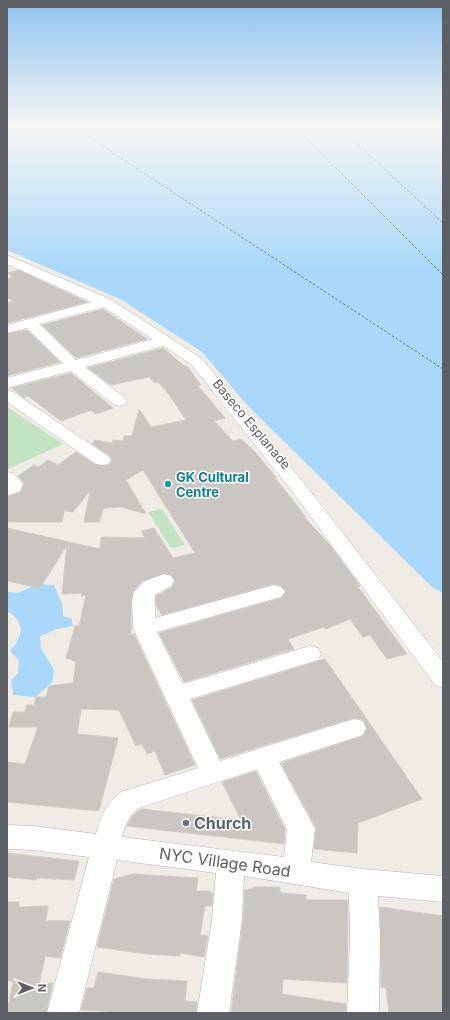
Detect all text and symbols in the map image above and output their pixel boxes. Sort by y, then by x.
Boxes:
street label: Baseco Esplanade [210,376,294,472]
place label: GK Cultural Centre [176,469,249,500]
marker: GK Cultural Centre [163,479,173,489]
place label: Church [194,813,251,833]
marker: Church [181,818,191,828]
street label: NYC Village Road [158,843,292,881]
north arrow [12,968,52,1008]
text: N [35,984,49,992]

